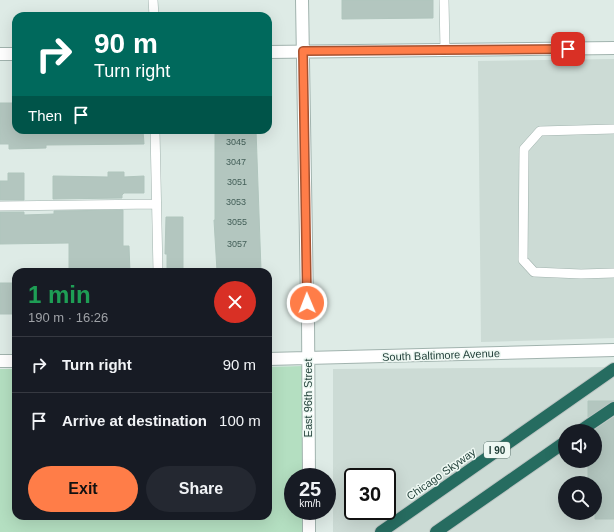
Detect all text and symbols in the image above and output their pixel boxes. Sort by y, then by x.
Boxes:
icon: right [28,28,80,80]
text: 90 m [94,28,158,59]
pin [551,32,585,66]
icon: arrive [557,38,579,60]
text: Turn right [94,61,170,81]
icon: arrive [70,104,92,126]
text: Then [28,107,62,124]
house number: 3045 [226,137,246,147]
house number: 3047 [226,157,246,167]
house number: 3051 [227,177,247,187]
house number: 3053 [226,197,246,207]
house number: 3055 [227,217,247,227]
house number: 3057 [227,239,247,249]
text: 1 min [28,281,91,308]
button: close [214,281,256,323]
position arrow [286,282,328,324]
text: 190 m · 16:26 [28,310,108,325]
street label: South Baltimore Avenue [382,347,500,363]
icon: right [28,354,50,376]
text: Turn right [62,356,132,373]
text: 90 m [223,356,256,373]
street label: East 96th Street [302,359,314,437]
icon: arrive [28,410,50,432]
text: Arrive at destination [62,412,207,429]
text: 100 m [219,412,261,429]
map controls [558,424,602,520]
button: sound [558,424,602,468]
road number: I 90 [484,442,510,458]
street label: Chicago Skyway [404,445,478,502]
button: Exit [28,466,138,512]
button: Share [146,466,256,512]
speed limit sign: 30 [344,468,396,520]
button: search [558,476,602,520]
text: 25 [299,478,321,500]
text: km/h [299,498,321,509]

